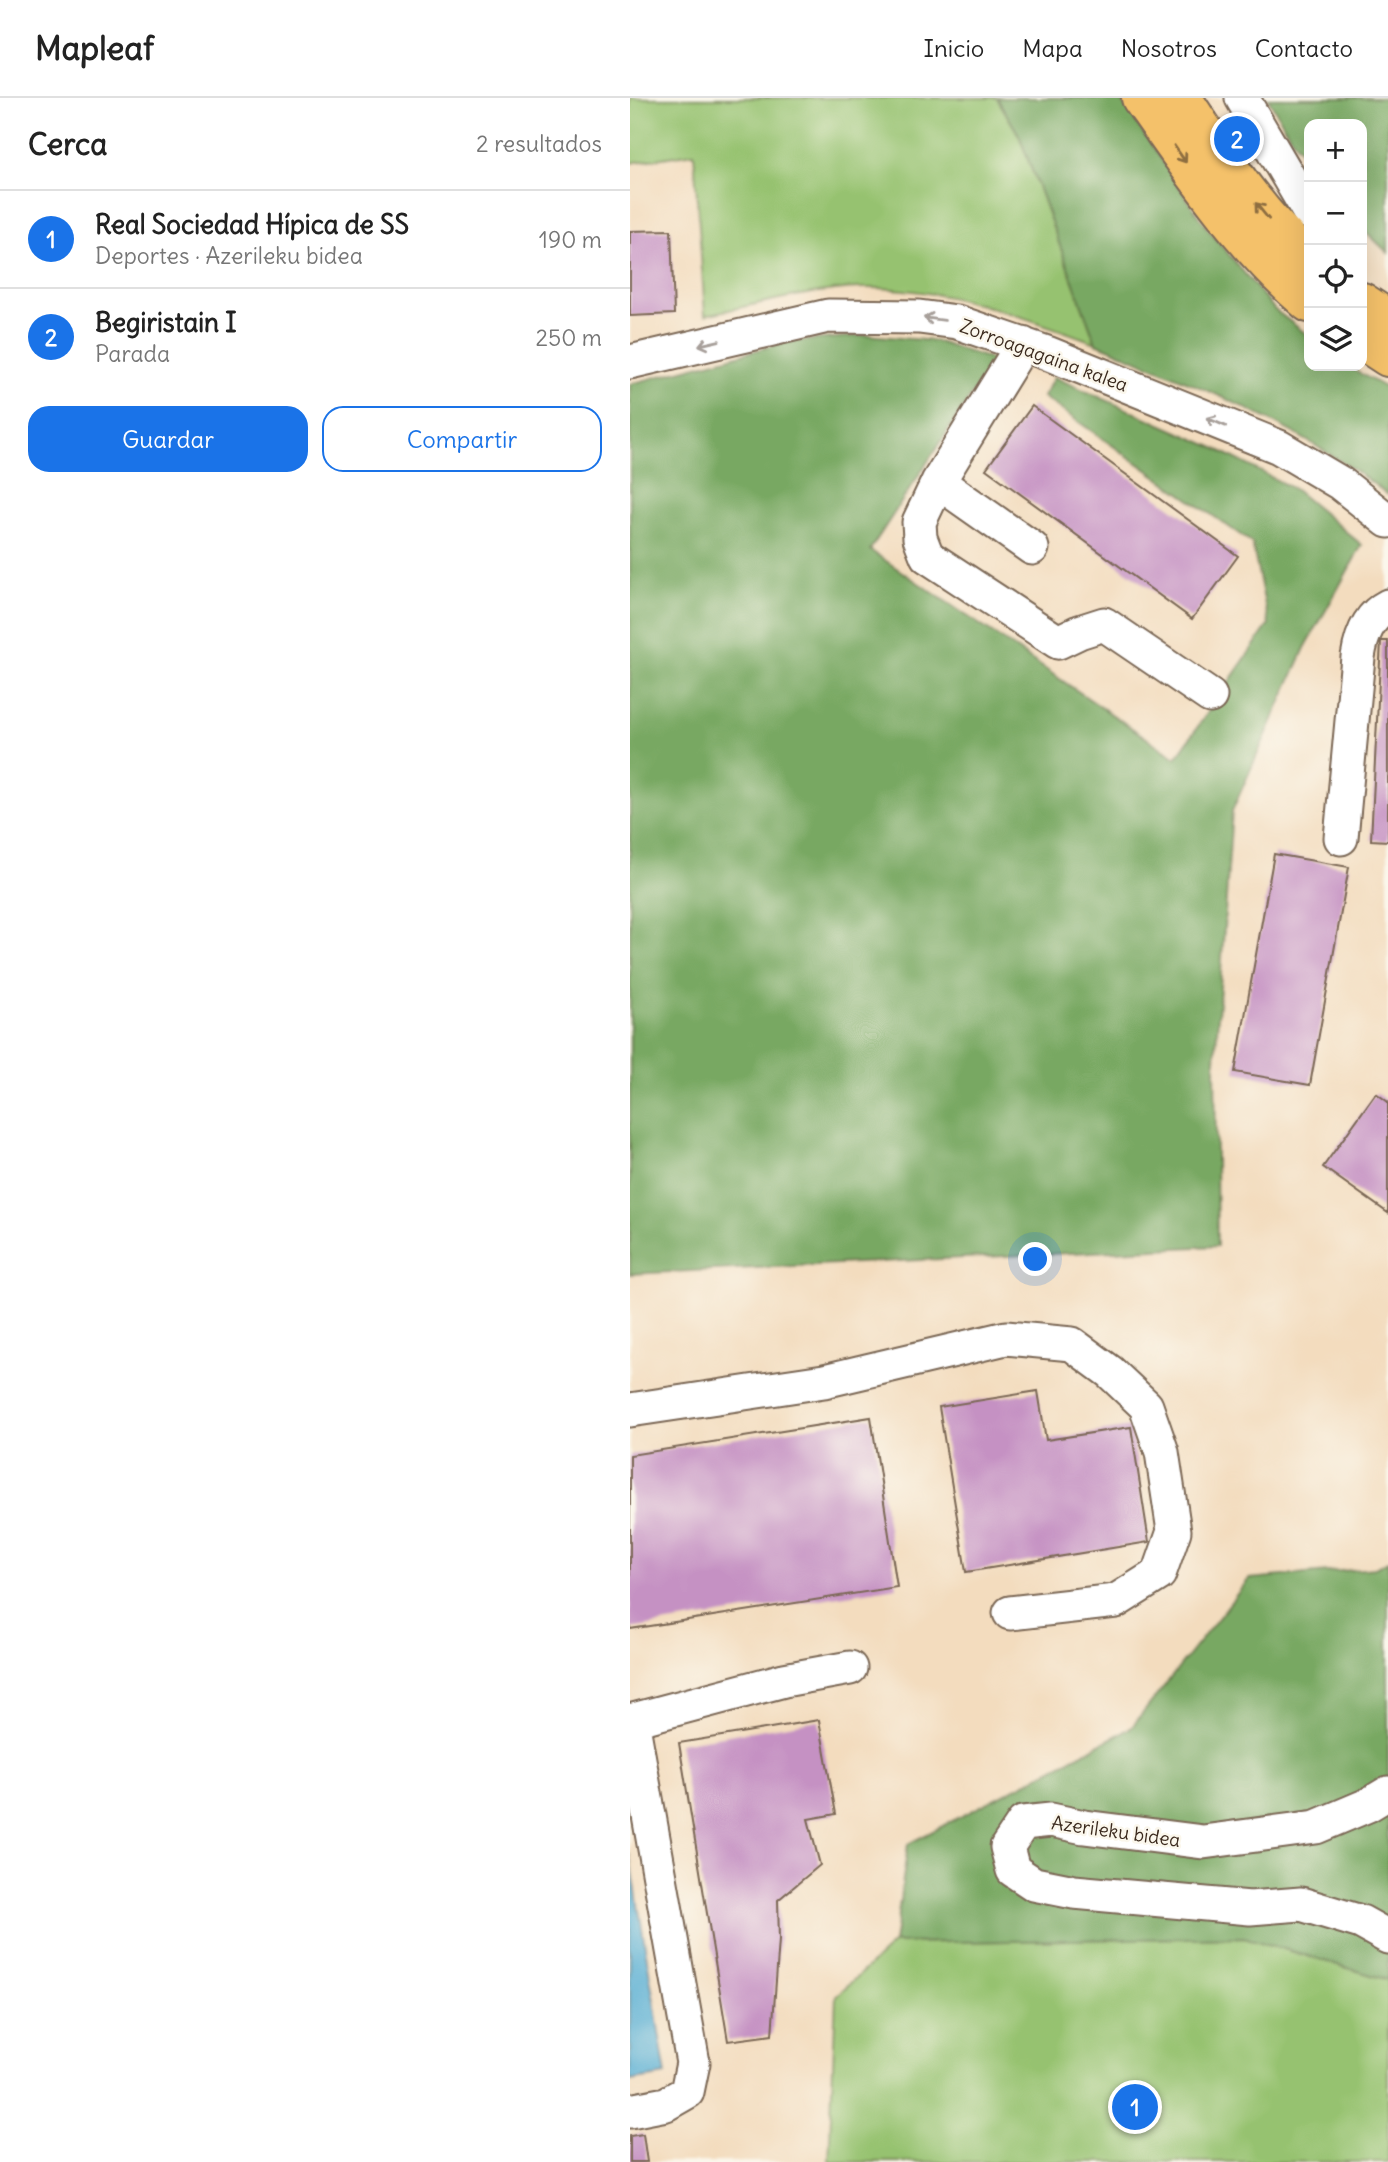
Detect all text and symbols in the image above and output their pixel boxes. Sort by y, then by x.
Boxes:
text: Mapleaf [35,27,154,69]
text: Inicio [924,33,984,63]
text: Mapa [1022,33,1083,63]
text: Nosotros [1121,33,1217,63]
text: Contacto [1255,33,1353,63]
pin: 2 [1214,113,1260,165]
map controls [1304,119,1367,371]
button: + [1304,119,1367,182]
text: Cerca [28,125,107,163]
text: 2 resultados [476,129,602,158]
one-way arrow [1173,144,1187,163]
button: − [1304,182,1367,245]
one-way arrow [1255,202,1270,220]
text: Real Sociedad Hípica de SS [95,208,409,241]
text: 1 [46,225,56,254]
text: 190 m [539,225,602,254]
text: Deportes · Azerileku bidea [95,241,363,270]
button: locate [1304,245,1367,308]
text: Begiristain I [95,306,237,339]
button: layers [1304,308,1367,371]
one-way arrow [923,312,946,325]
street label: Zorroagagaina kalea [957,313,1131,397]
text: 2 [45,323,57,352]
text: 250 m [535,323,602,352]
one-way arrow [699,337,721,350]
text: Parada [95,339,170,368]
button: Guardar [28,406,308,472]
button: Compartir [322,406,602,472]
one-way arrow [1206,414,1227,427]
your location [1018,1242,1052,1276]
street label: Azerileku bidea [1050,1810,1182,1852]
pin: 1 [1112,2081,1158,2133]

